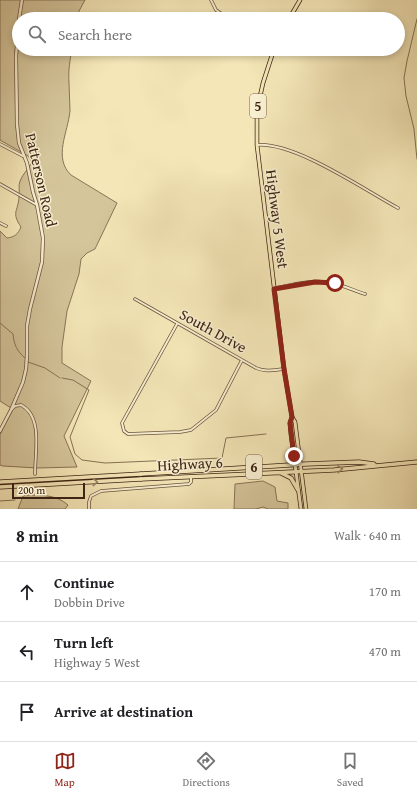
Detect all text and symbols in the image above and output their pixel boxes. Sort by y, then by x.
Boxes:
search box [12,12,405,56]
icon: search [26,23,48,45]
text: Search here [58,24,132,45]
road number: 5 [250,94,266,118]
street label: Patterson Road [20,131,62,229]
street label: Highway 5 West [261,168,294,270]
route start [326,274,344,292]
street label: South Drive [176,303,251,358]
route end [285,447,303,465]
street label: Highway 6 [157,451,223,476]
road number: 6 [246,455,262,479]
one-way arrow [337,465,343,474]
one-way arrow [92,477,98,486]
scale bar [12,481,85,500]
text: 200 m [18,482,45,498]
text: 8 min [16,523,58,548]
text: Walk · 640 m [334,526,401,545]
text: Continue [54,572,115,593]
icon: ahead [16,581,38,603]
text: 170 m [369,582,401,601]
text: Dobbin Drive [54,593,125,612]
text: Turn left [54,632,113,653]
icon: left [16,641,38,663]
text: 470 m [369,642,401,661]
text: Highway 5 West [54,653,140,672]
icon: arrive [16,701,38,723]
text: Arrive at destination [54,701,193,722]
tab: Map [54,750,76,790]
tab: Directions [183,750,230,790]
tab: Saved [337,750,363,790]

